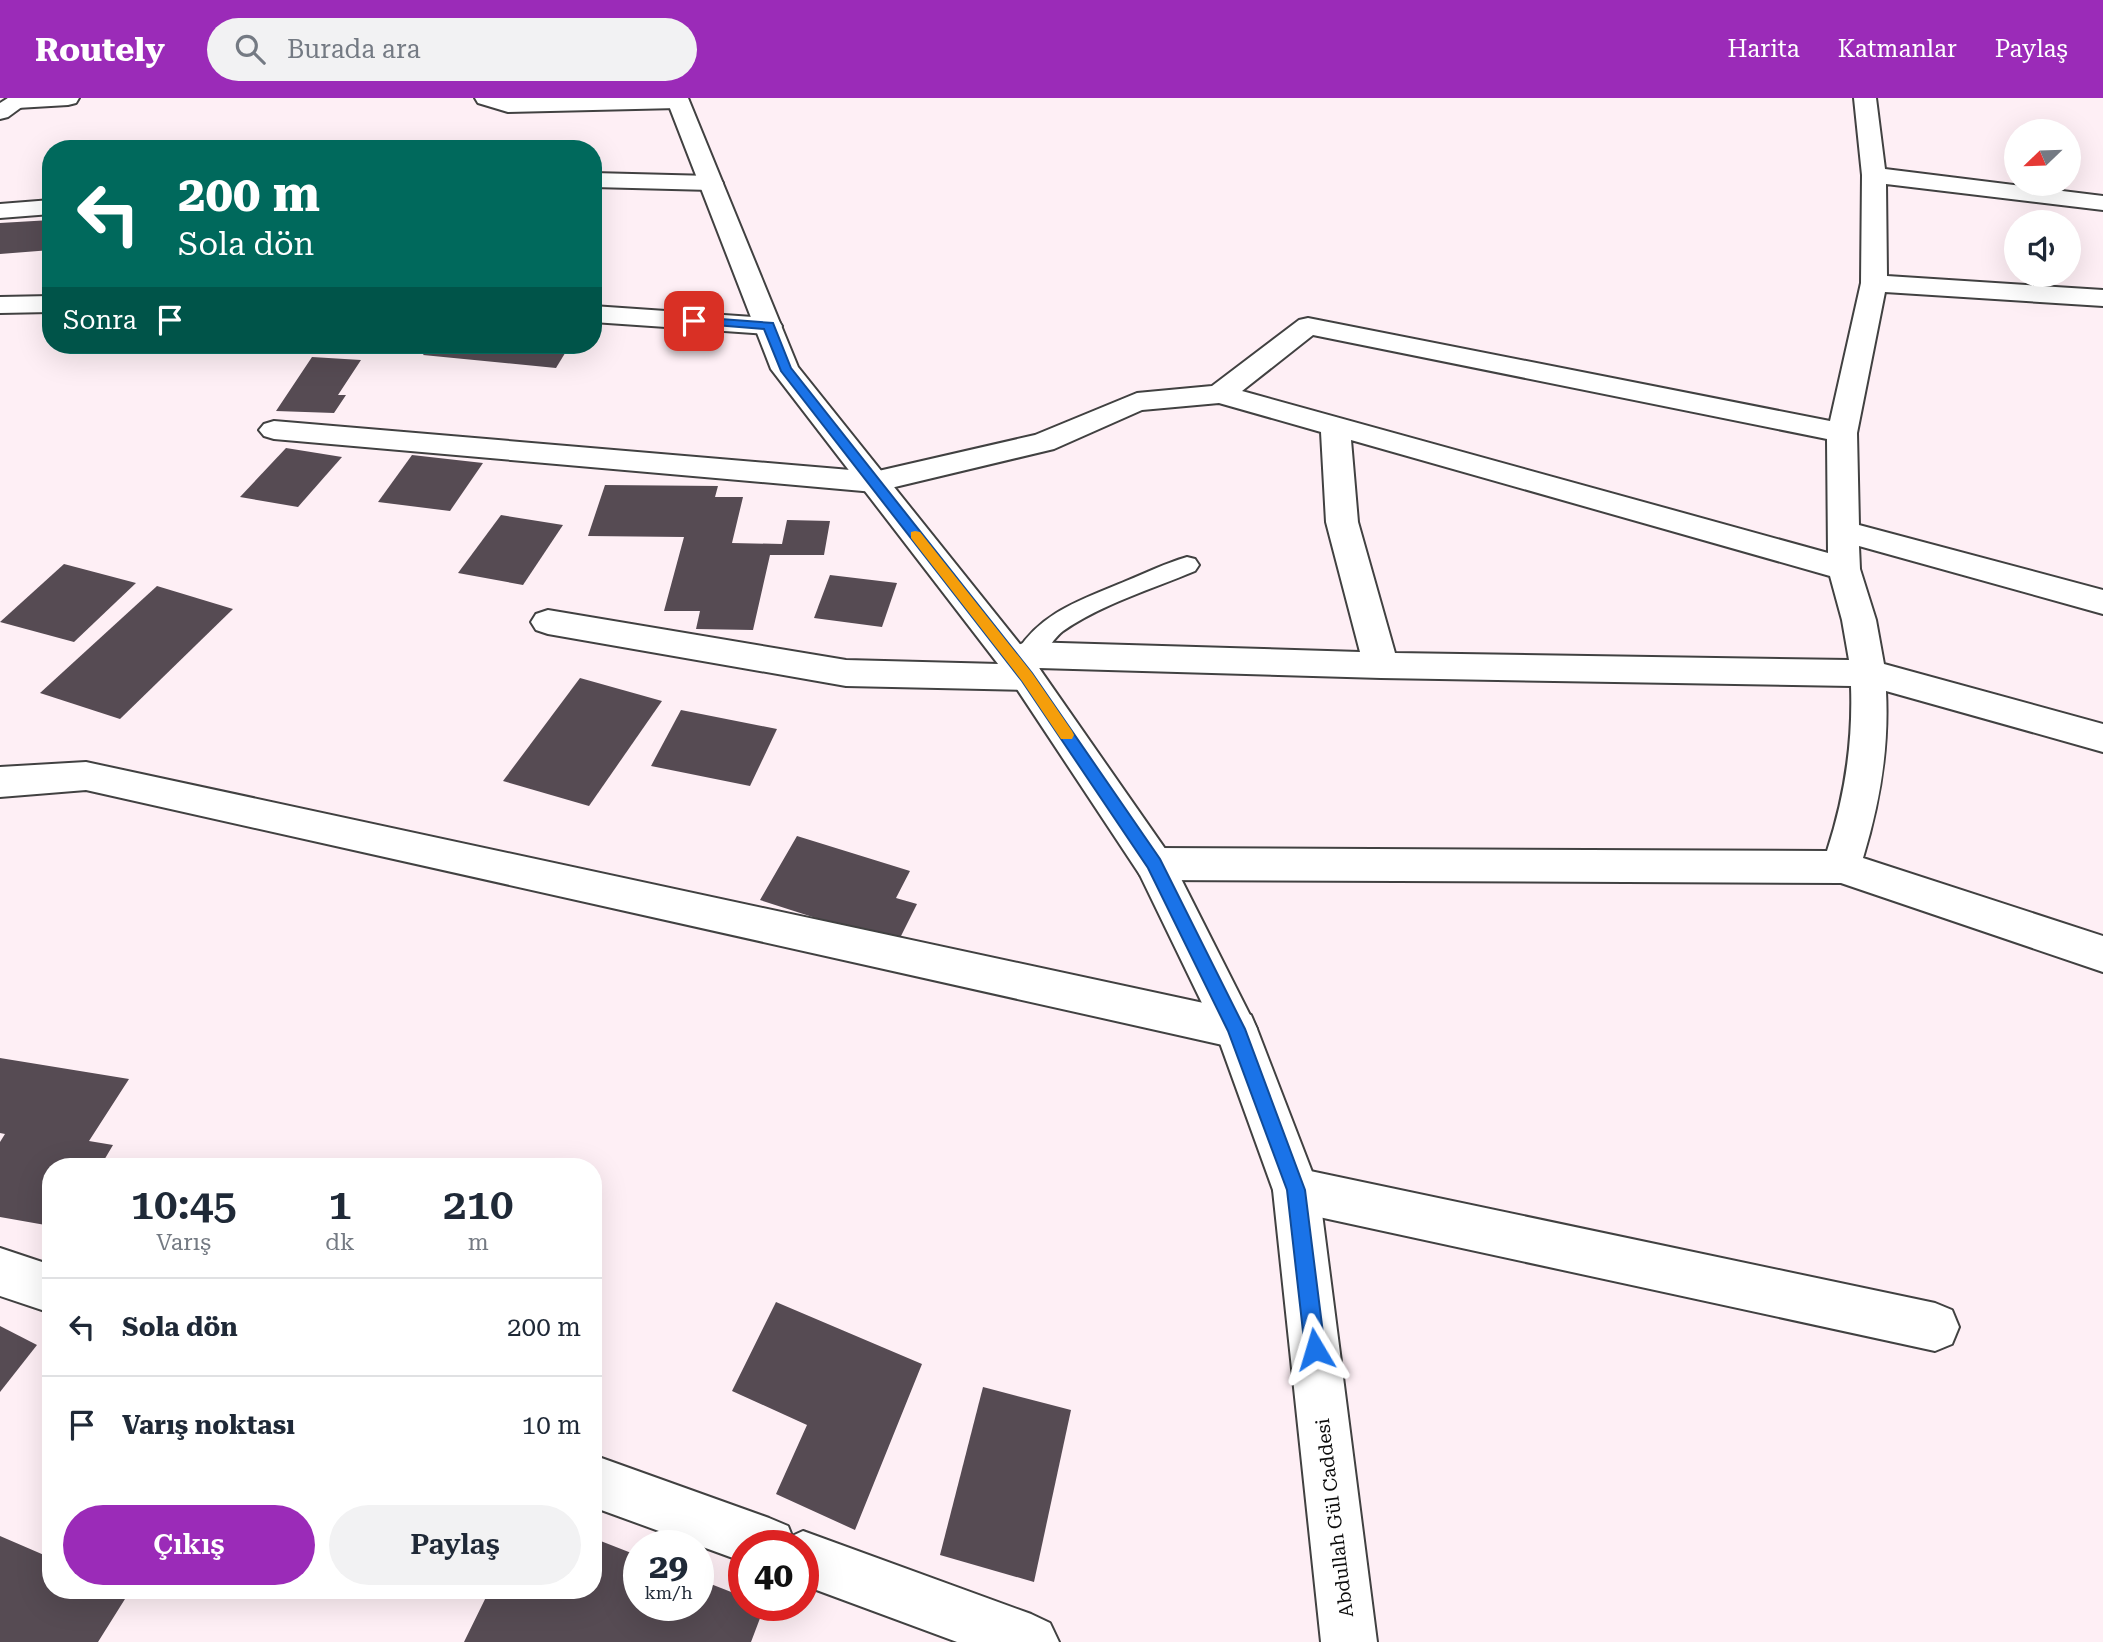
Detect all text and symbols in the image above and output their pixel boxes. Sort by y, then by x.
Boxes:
search box [207,18,697,81]
text: Routely [35,30,165,69]
icon: search [231,30,269,68]
text: Burada ara [287,34,420,64]
text: Harita [1728,35,1800,63]
text: Katmanlar [1838,35,1957,63]
text: Paylaş [1995,35,2068,63]
north arrow [2004,119,2081,196]
map controls [2004,119,2081,287]
text: 200 m [178,166,320,223]
icon: left [63,168,154,259]
button: sound [2004,210,2081,287]
text: Sola dön [178,225,314,263]
pin [664,291,724,351]
icon: arrive [151,301,189,339]
icon: arrive [675,302,713,340]
text: Sonra [63,305,137,335]
text: 10:45 [130,1180,237,1229]
text: 1 [328,1180,352,1229]
text: 210 [443,1180,514,1229]
text: Varış [156,1229,211,1256]
text: dk [325,1229,355,1256]
text: m [468,1229,489,1256]
icon: left [63,1308,101,1346]
text: Sola dön [122,1312,238,1342]
text: 200 m [507,1312,581,1342]
position arrow [1278,1312,1352,1386]
icon: arrive [63,1406,101,1444]
text: Varış noktası [122,1410,295,1440]
text: 10 m [522,1410,581,1440]
street label: Abdullah Gül Caddesi [1311,1417,1358,1619]
button: Çıkış [63,1505,315,1585]
button: Paylaş [329,1505,581,1585]
speed limit sign: 40 [728,1530,819,1621]
text: 29 [649,1546,688,1587]
text: km/h [644,1582,693,1603]

